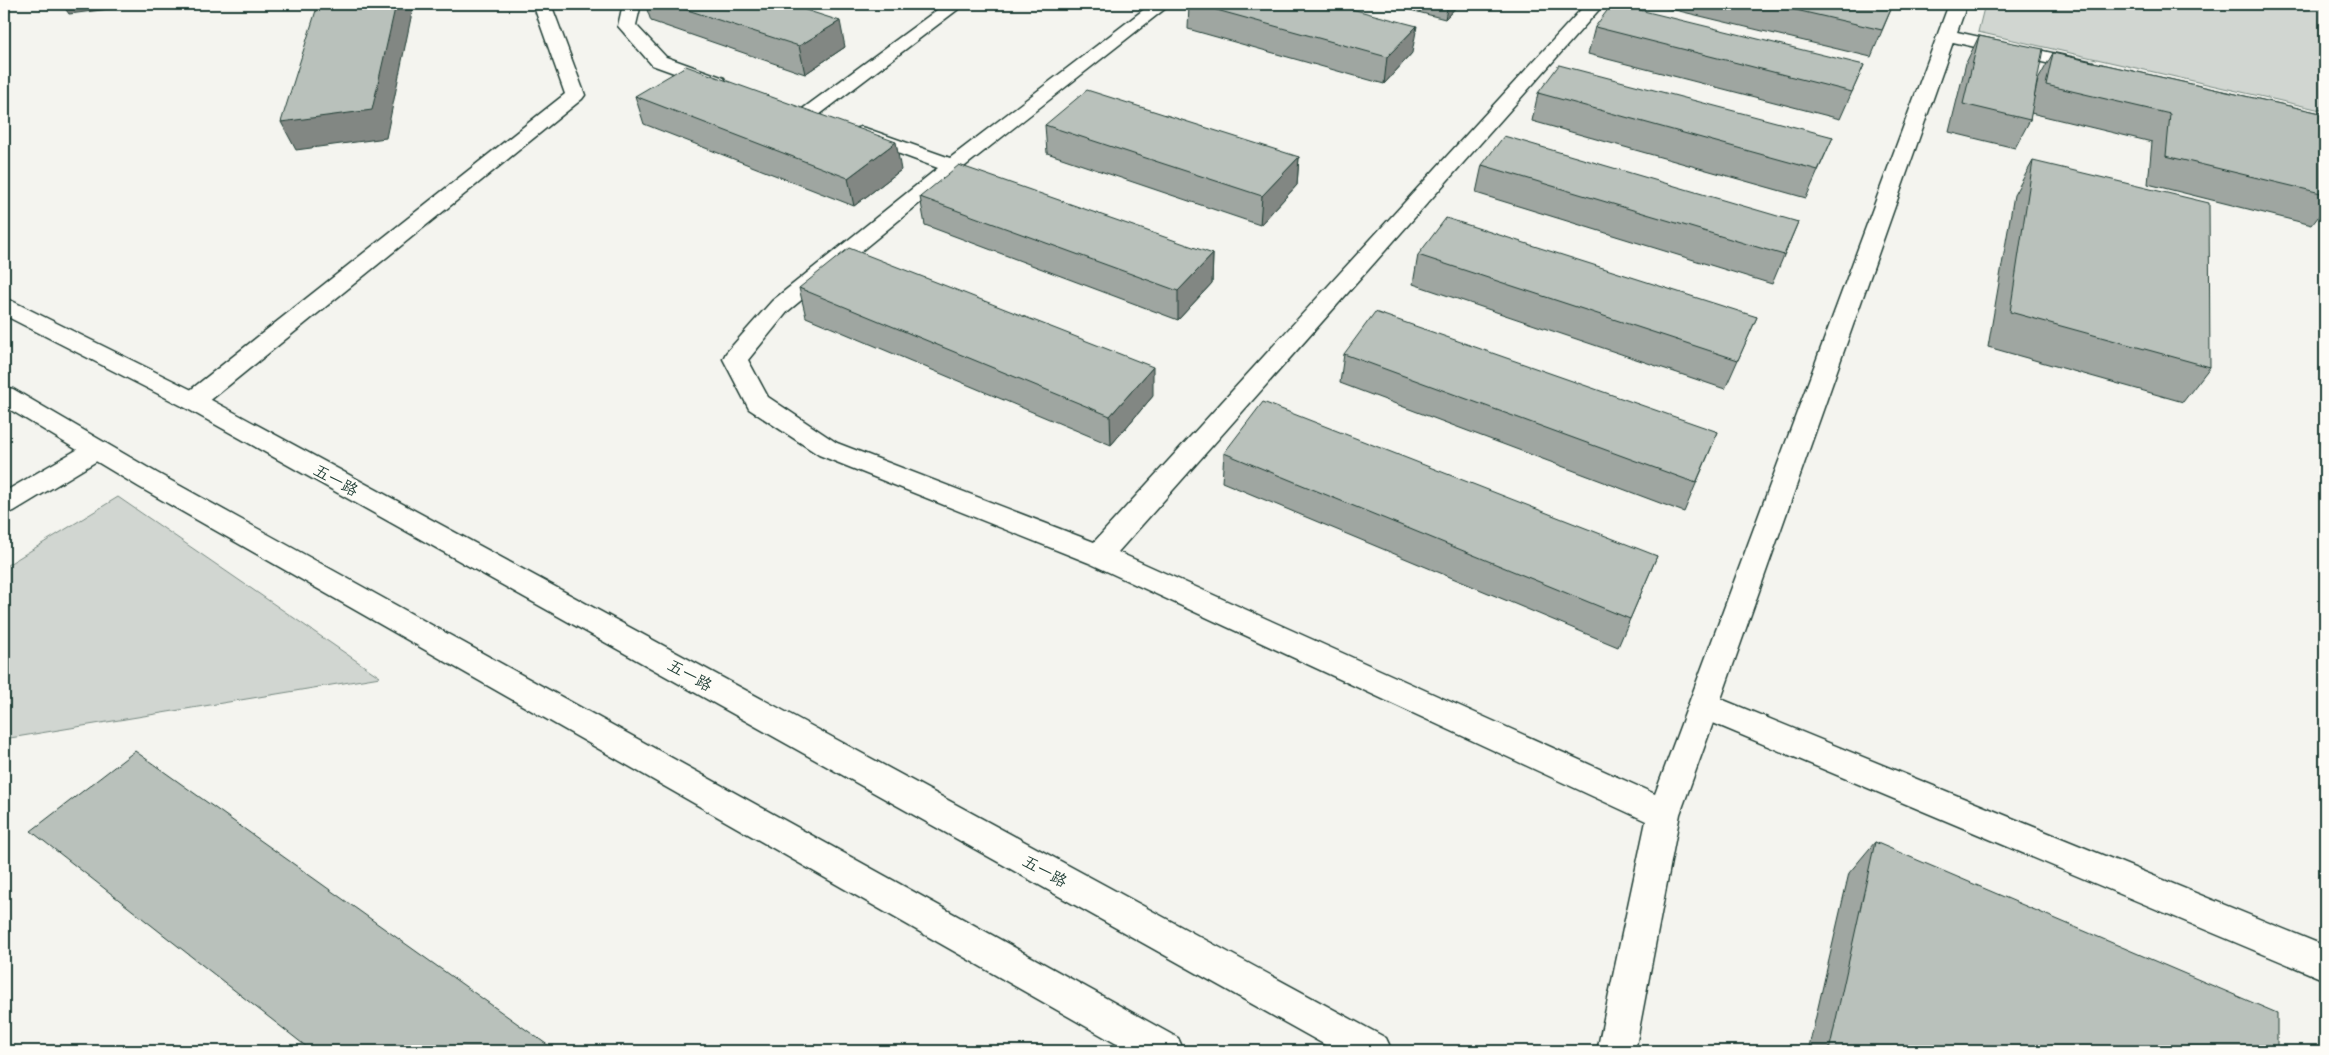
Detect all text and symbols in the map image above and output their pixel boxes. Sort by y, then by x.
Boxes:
street label: 五一路 [308,456,364,504]
street label: 五一路 [662,651,718,699]
street label: 五一路 [1017,847,1073,895]

